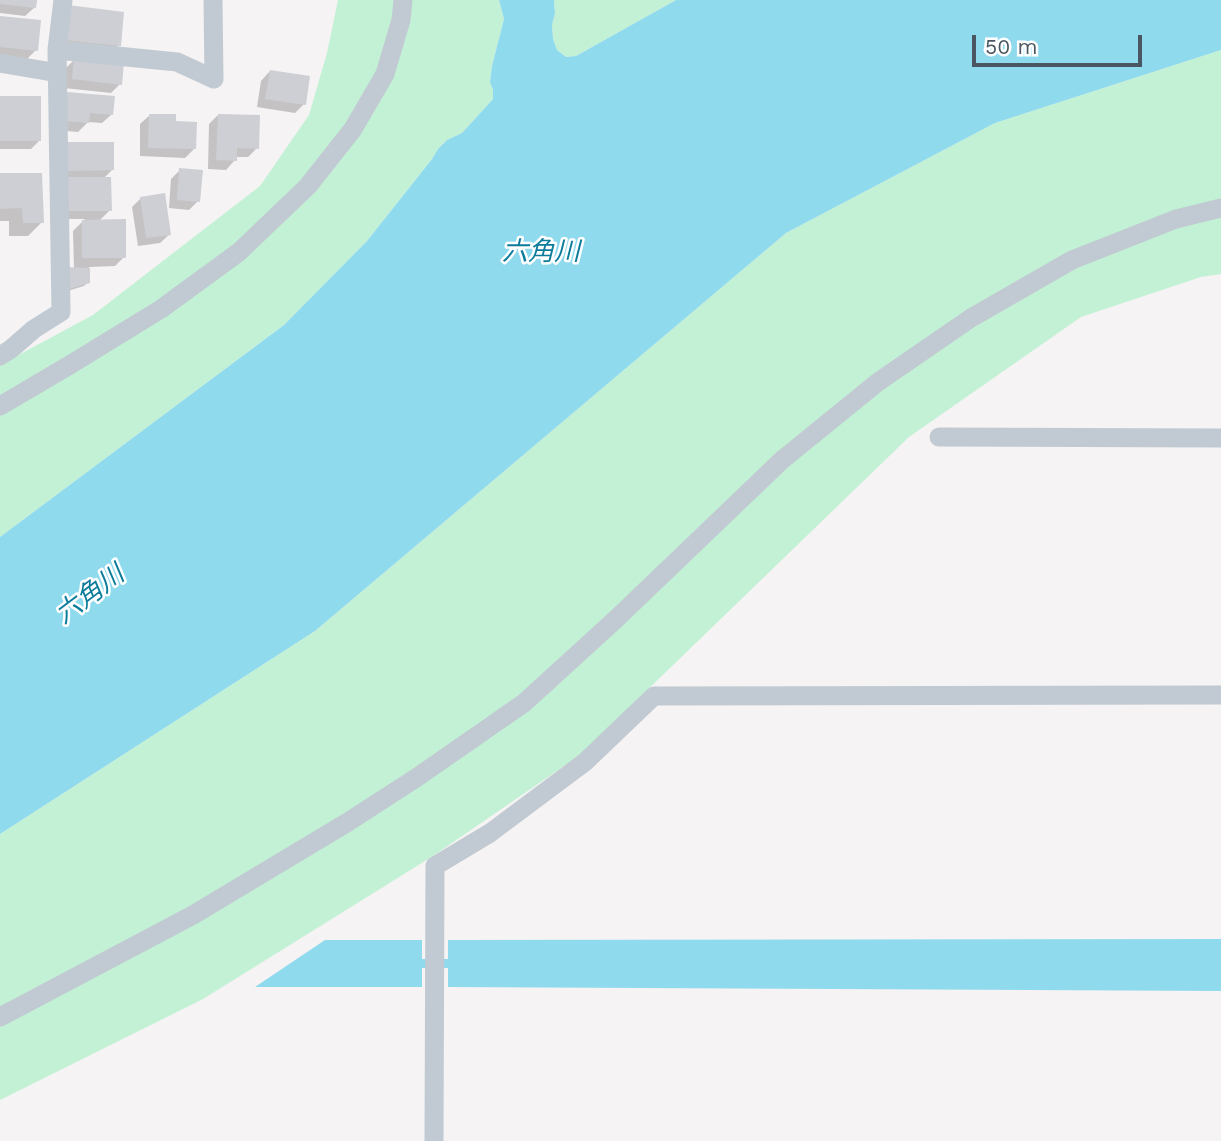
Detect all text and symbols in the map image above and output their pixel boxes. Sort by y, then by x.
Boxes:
scale bar [976,21,1146,65]
text: 50 m [985,34,1037,59]
water label: 六角川 [502,236,580,268]
water label: 六角川 [49,559,131,631]

